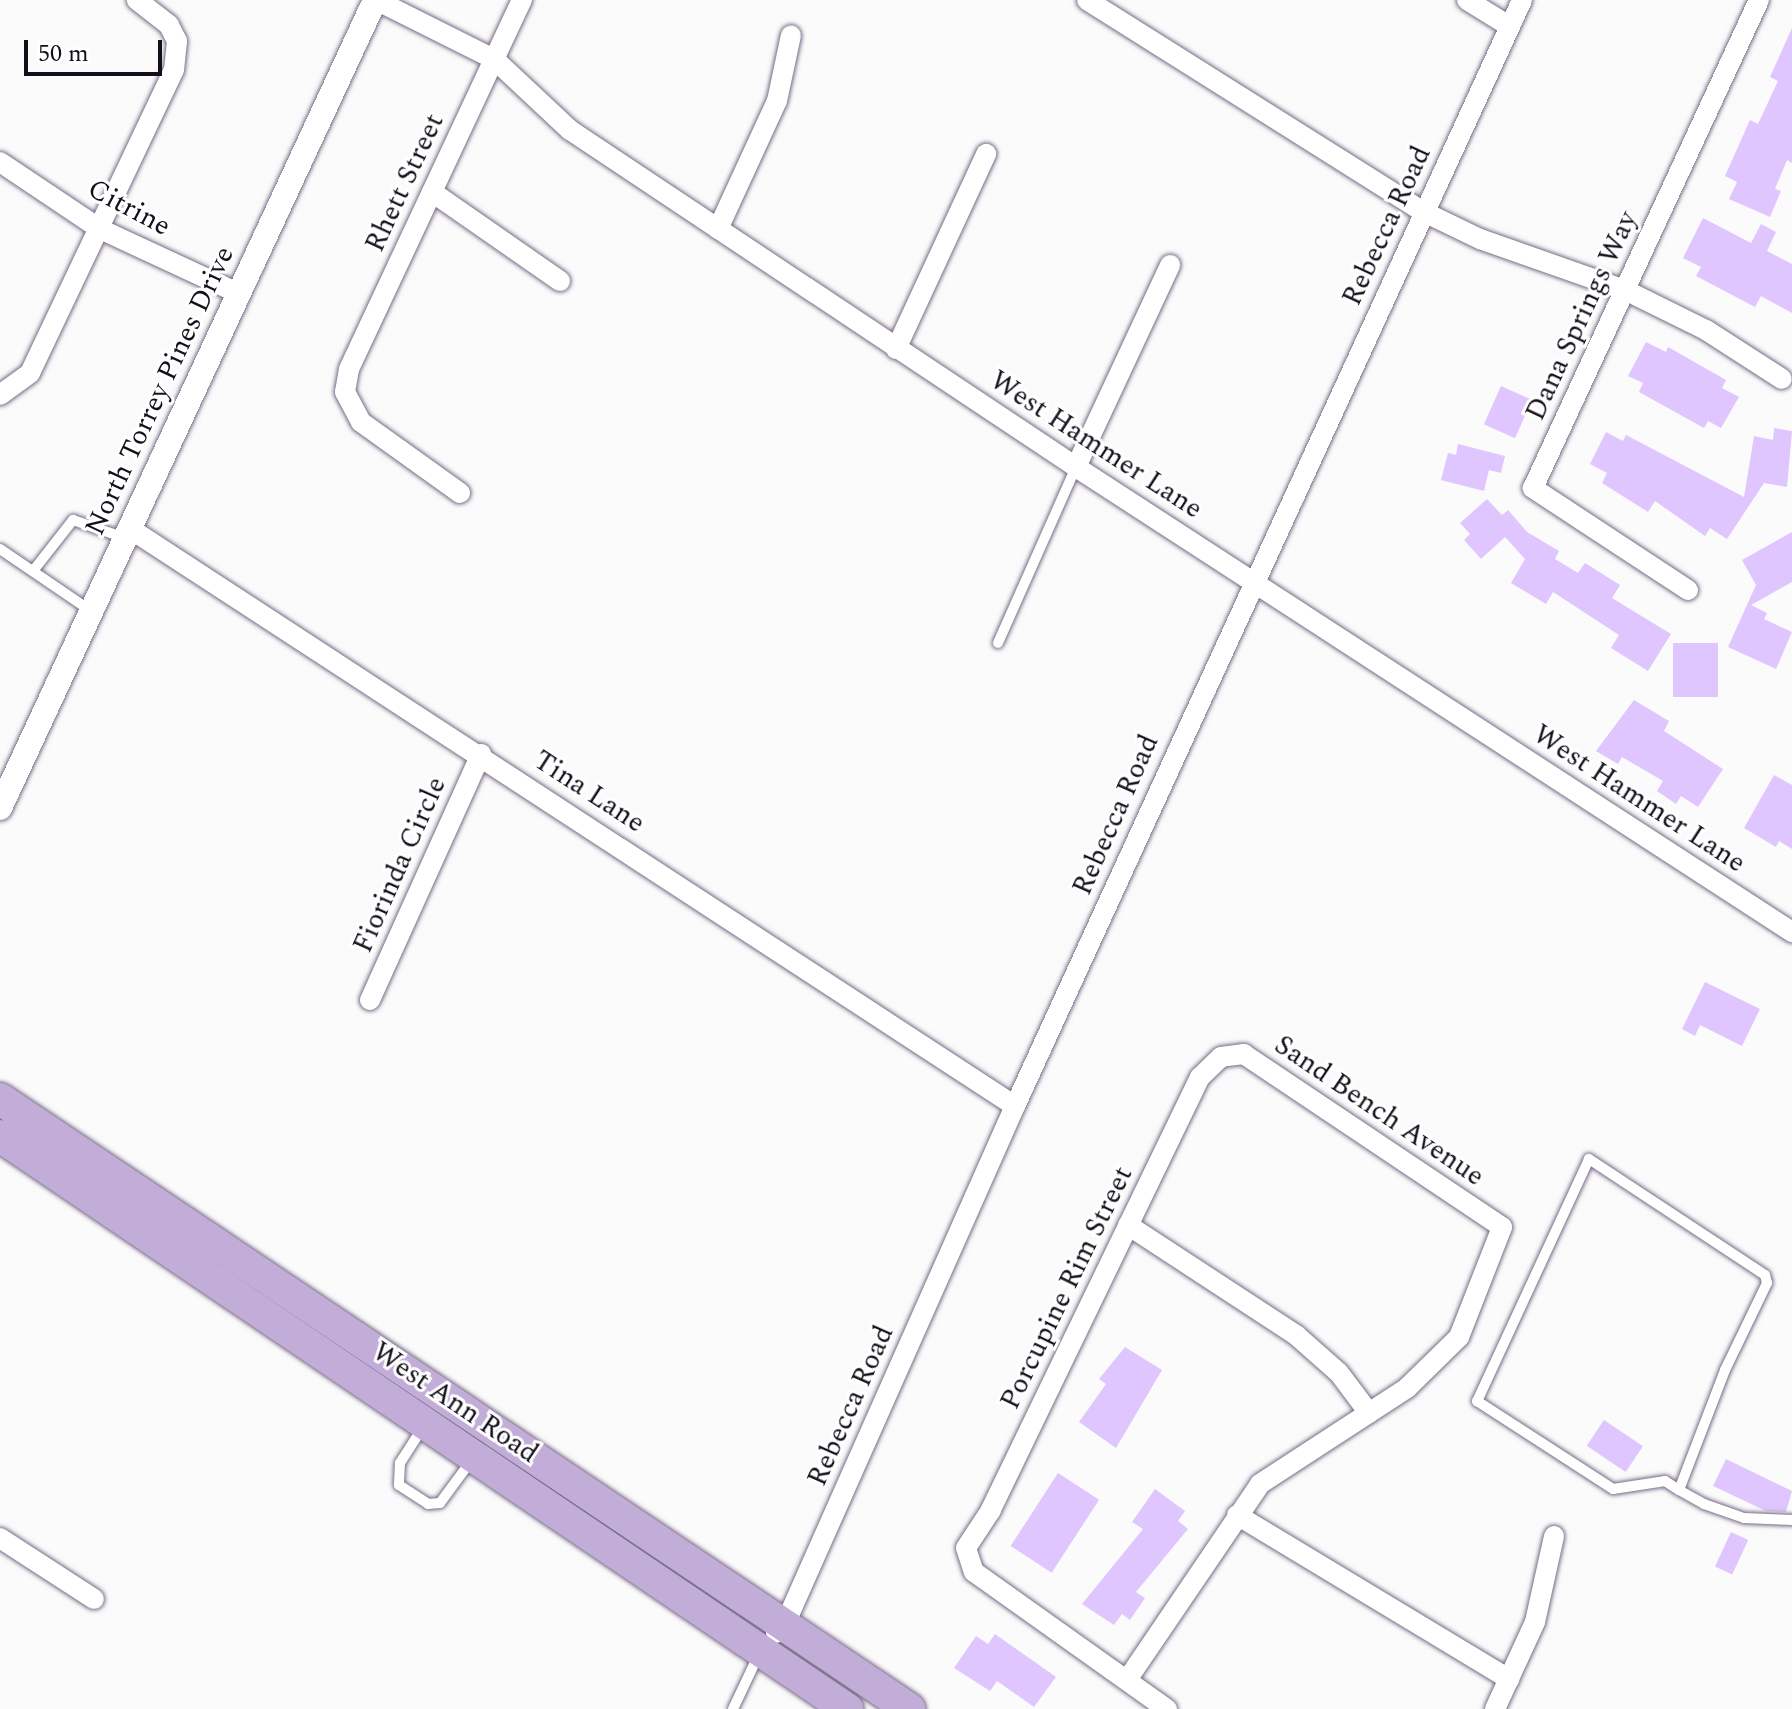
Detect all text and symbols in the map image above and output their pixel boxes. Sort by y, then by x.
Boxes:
scale bar [28,24,166,74]
text: 50 m [38,36,89,72]
street label: Rhett Street [358,109,452,257]
street label: Rebecca Road [1335,141,1439,311]
street label: Citrine [82,172,176,244]
street label: Dana Springs Way [1519,206,1645,426]
street label: North Torrey Pines Drive [78,241,242,541]
street label: West Hammer Lane [983,364,1209,526]
street label: West Hammer Lane [1526,718,1752,880]
street label: Rebecca Road [1066,730,1166,900]
street label: Tina Lane [527,744,651,840]
street label: Fiorinda Circle [346,772,454,958]
street label: Sand Bench Avenue [1268,1028,1490,1194]
street label: Porcupine Rim Street [994,1161,1140,1415]
street label: Rebecca Road [801,1321,901,1491]
street label: West Ann Road [366,1335,544,1471]

